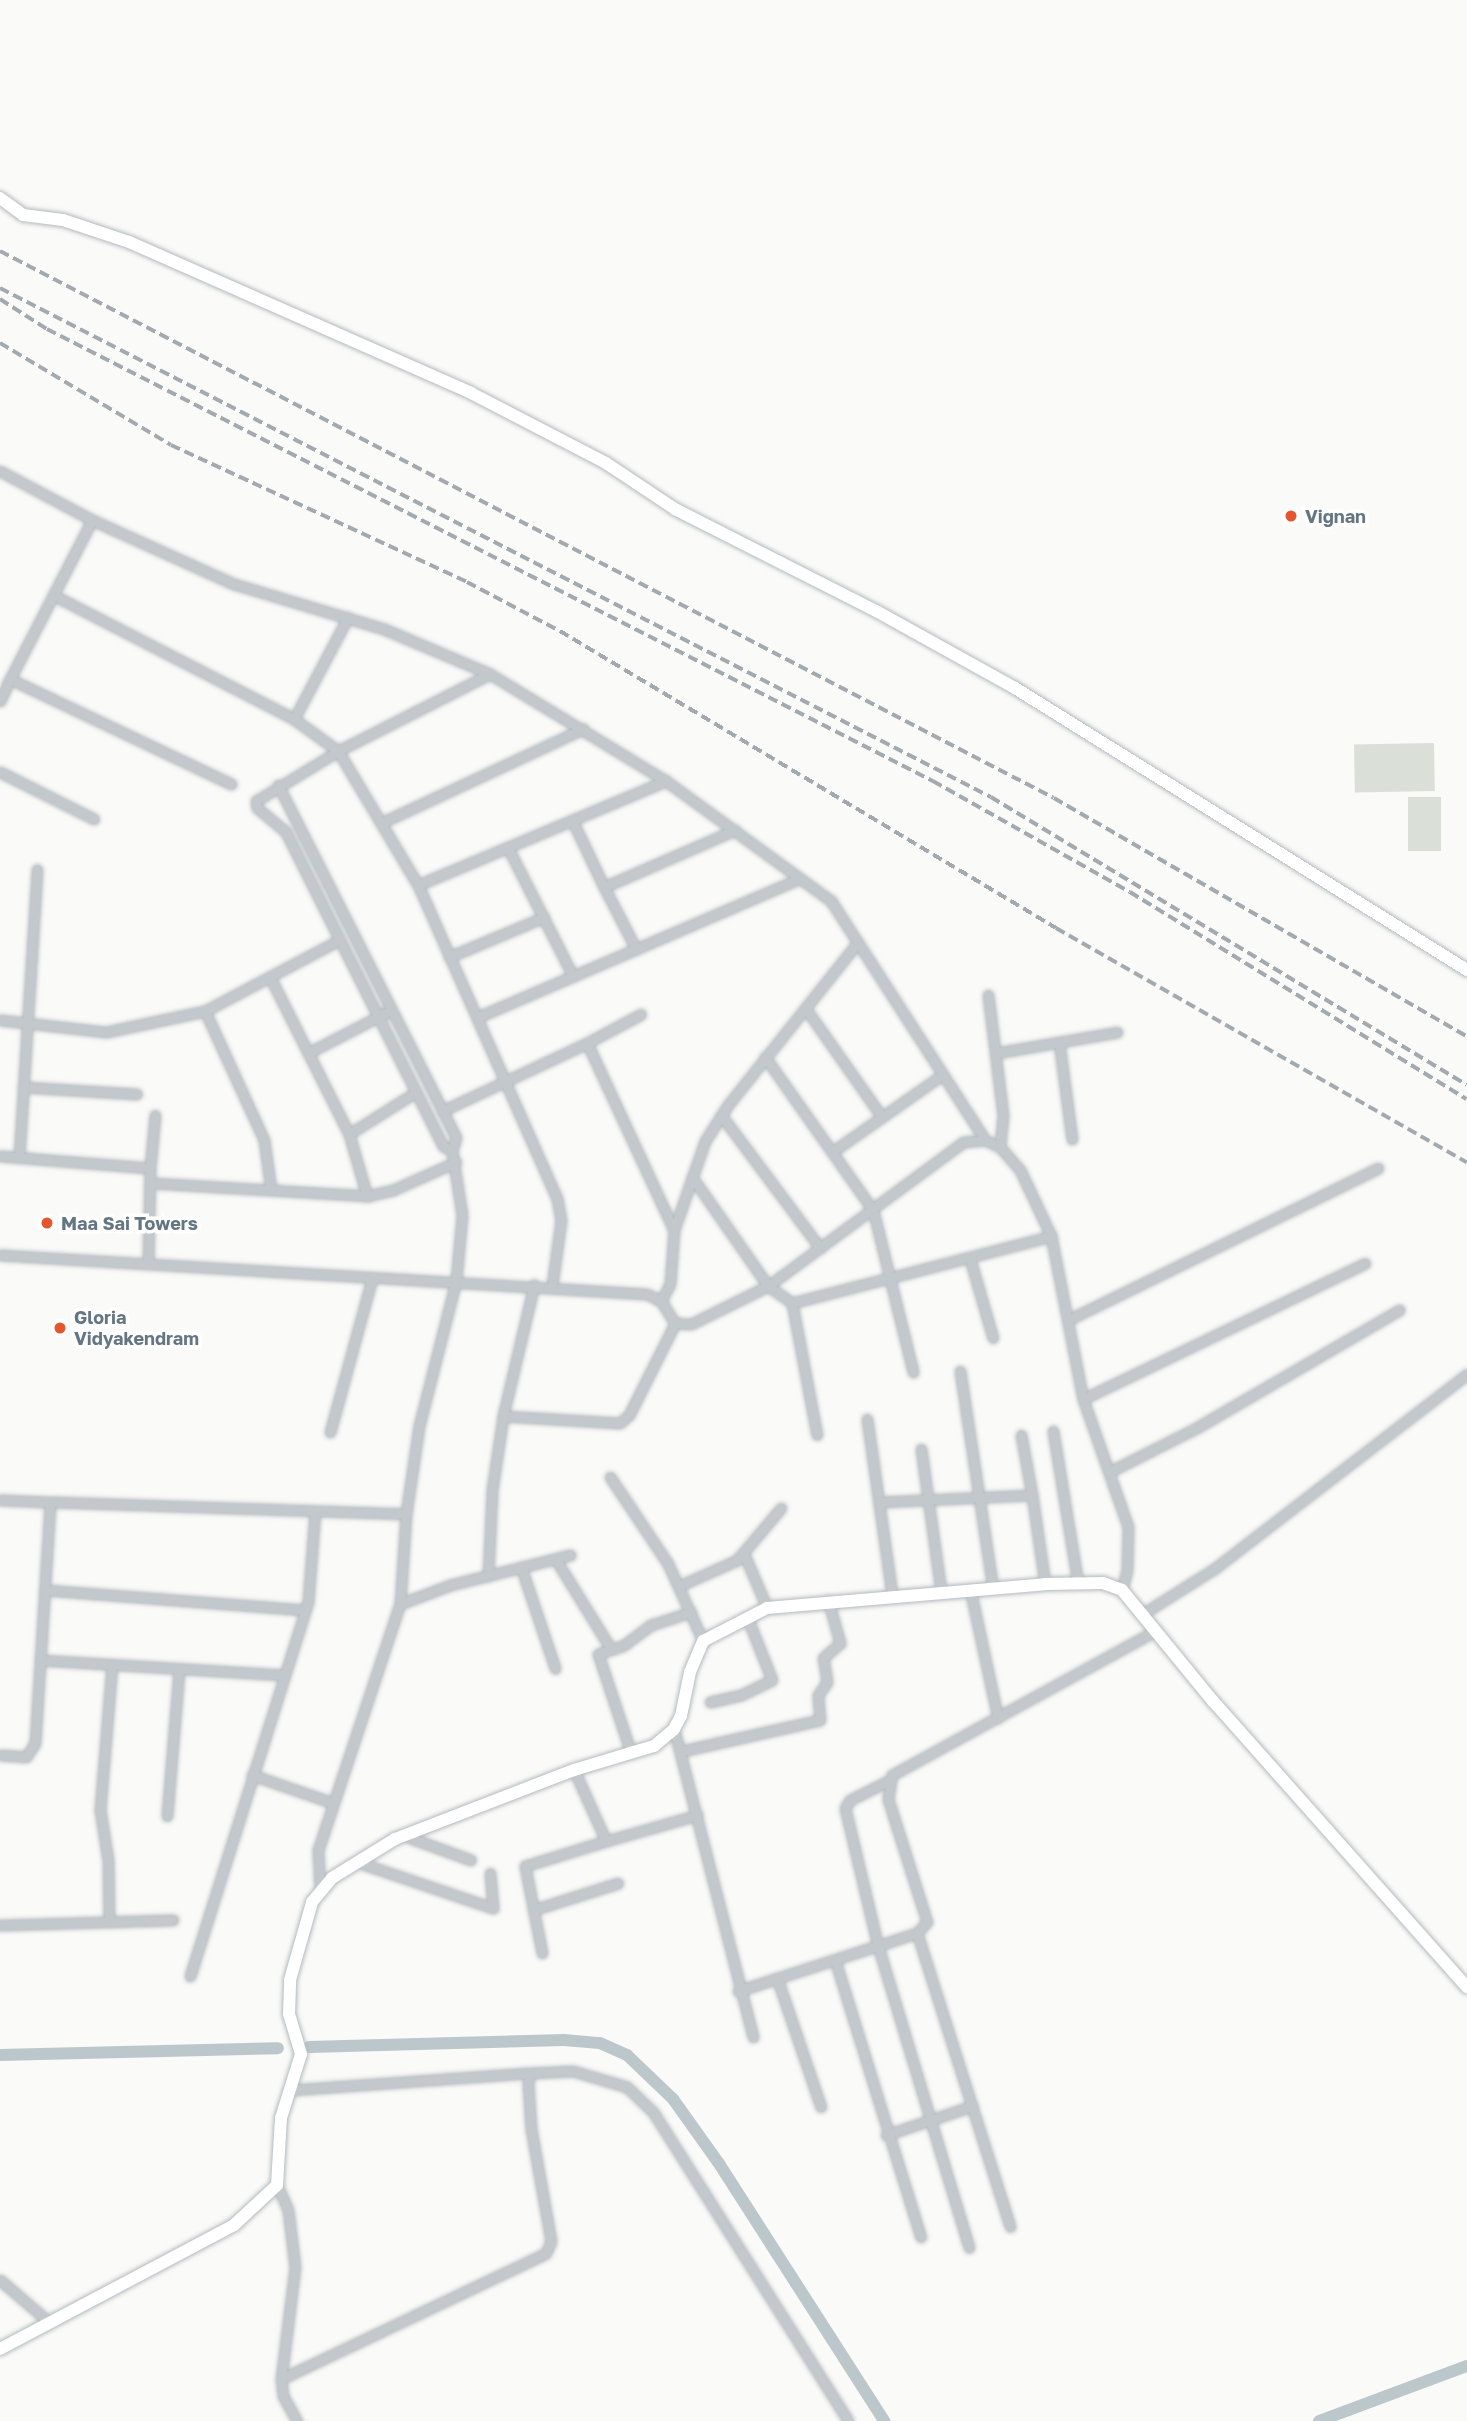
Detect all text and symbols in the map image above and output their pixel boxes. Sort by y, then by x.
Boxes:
place label: Vignan [1305,505,1366,527]
marker: Vignan [1283,508,1299,524]
place label: Maa Sai Towers [61,1212,198,1234]
marker: Maa Sai Towers [39,1215,55,1231]
place label: Gloria Vidyakendram [74,1307,199,1350]
marker: Gloria Vidyakendram [52,1320,68,1336]

